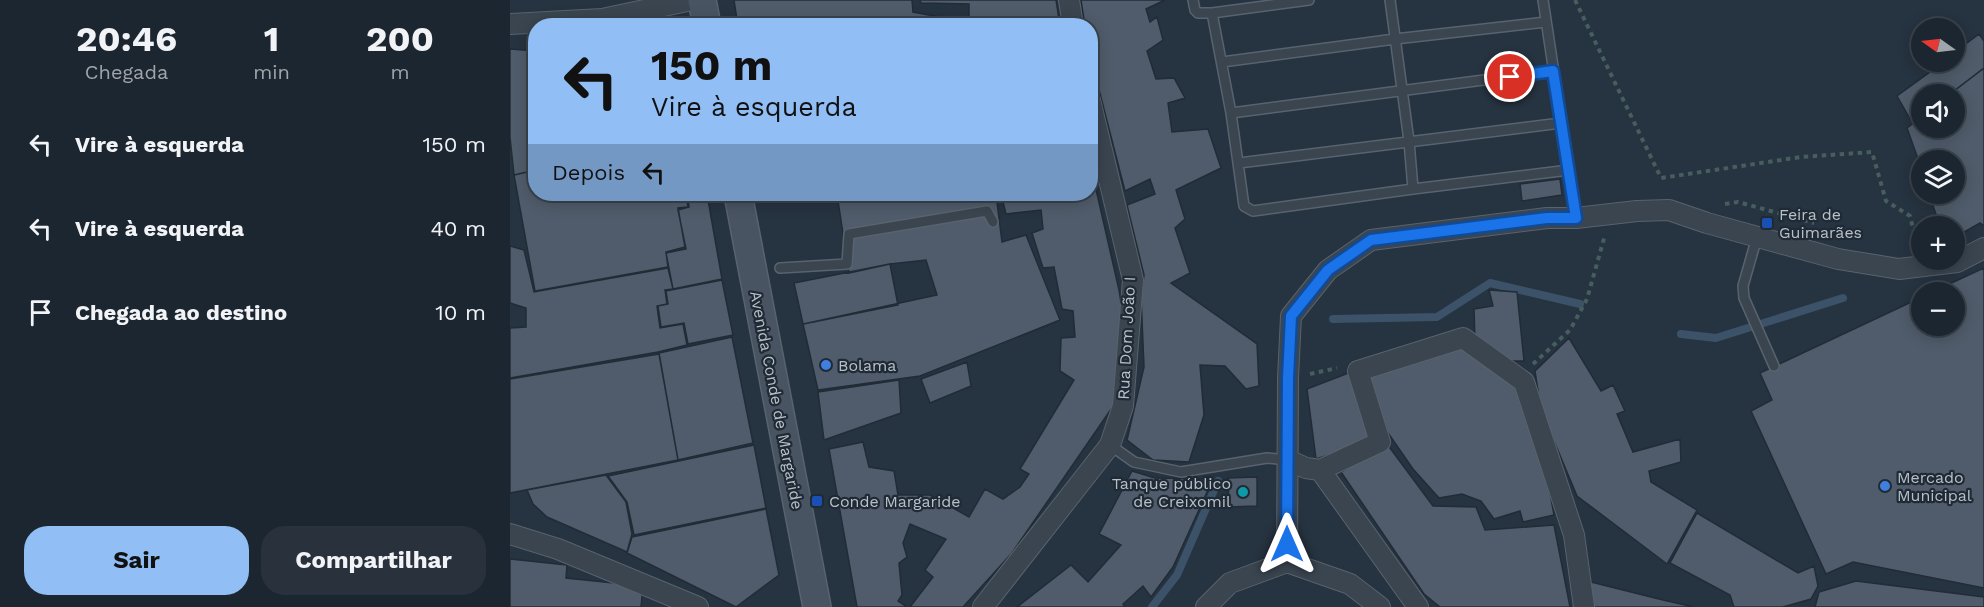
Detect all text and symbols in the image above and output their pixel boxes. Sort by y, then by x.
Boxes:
text: 20:46 [76,18,177,60]
text: 1 [264,18,279,60]
text: 200 [366,18,434,60]
north arrow [1911,18,1965,72]
map controls [1911,18,1965,336]
text: 150 m [651,41,772,90]
icon: left [552,42,630,120]
pin [1484,51,1535,102]
text: Chegada [85,60,168,84]
text: min [253,60,290,84]
text: m [390,60,409,84]
icon: arrive [1493,60,1526,93]
button: sound [1911,84,1965,138]
text: Vire à esquerda [651,91,857,123]
icon: left [24,128,57,161]
text: Vire à esquerda [75,132,244,157]
text: 150 m [422,132,486,157]
button: layers [1911,150,1965,204]
icon: left [637,156,670,189]
text: Depois [552,160,625,185]
place label: Feira de Guimarães [1779,205,1862,242]
icon: left [24,212,57,245]
text: Vire à esquerda [75,216,244,241]
text: 40 m [430,216,486,241]
marker: Feira de Guimarães [1760,216,1774,230]
button: + [1911,216,1965,270]
street label: Rua Dom João I [1114,276,1139,400]
button: − [1911,282,1965,336]
street label: Avenida Conde de Margaride [746,289,807,511]
icon: arrive [24,296,57,329]
text: Chegada ao destino [75,300,287,325]
text: 10 m [435,300,486,325]
place label: Bolama [838,356,896,375]
marker: Bolama [819,358,833,372]
place label: Mercado Municipal [1897,468,1972,505]
place label: Tanque público de Creixomil [1112,474,1231,511]
marker: Mercado Municipal [1878,479,1892,493]
marker: Tanque público de Creixomil [1236,485,1250,499]
place label: Conde Margaride [829,492,961,511]
marker: Conde Margaride [810,494,824,508]
position arrow [1255,512,1319,576]
button: Sair [24,526,249,595]
button: Compartilhar [261,526,486,595]

